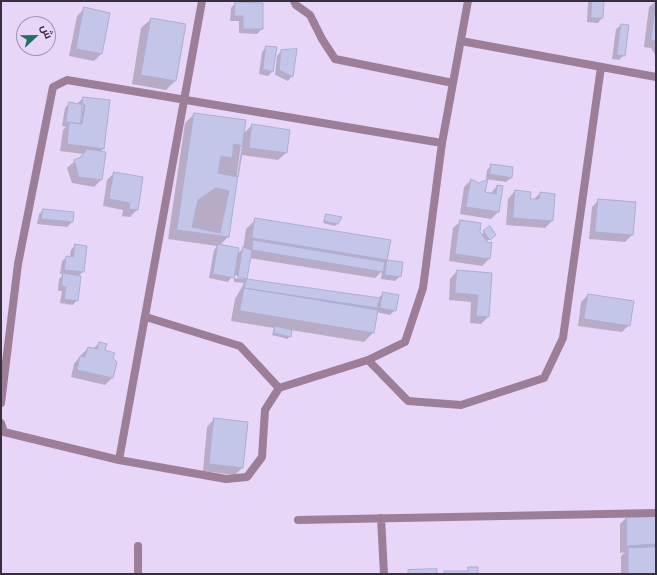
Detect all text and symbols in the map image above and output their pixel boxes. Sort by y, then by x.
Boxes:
north arrow [16,16,56,56]
text: ش [38,23,55,41]

